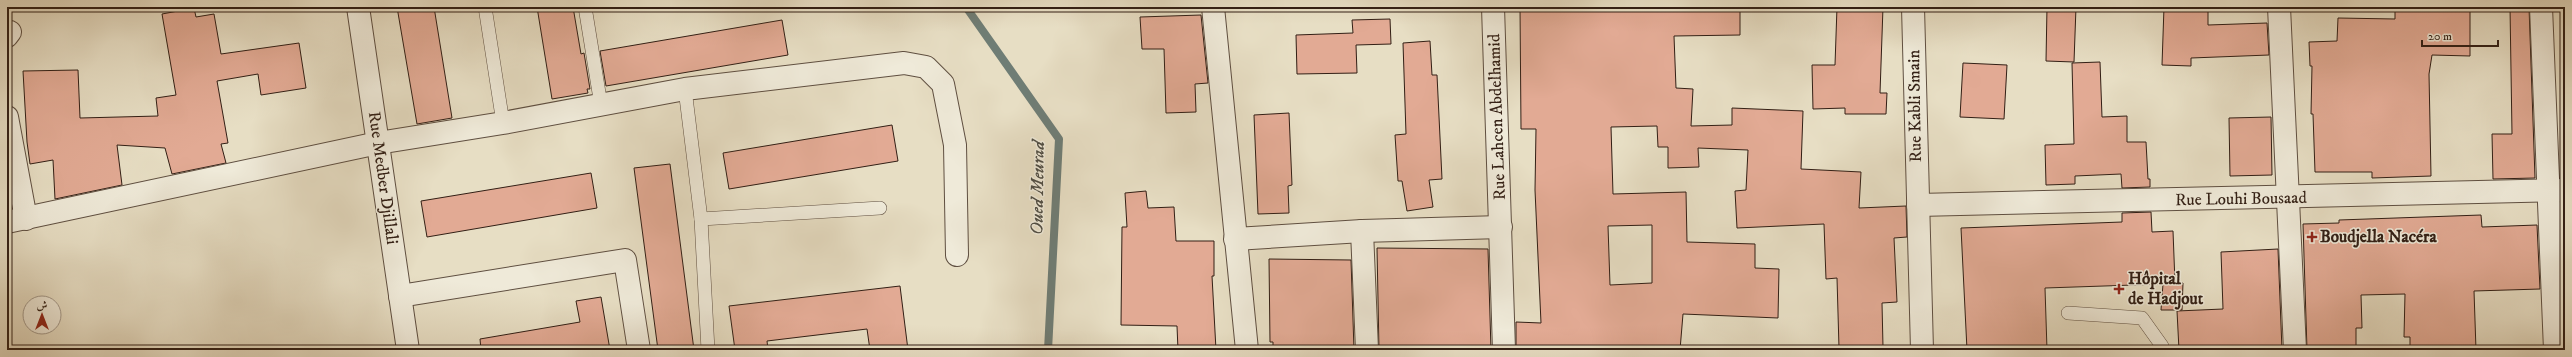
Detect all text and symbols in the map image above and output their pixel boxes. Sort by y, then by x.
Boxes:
scale bar [2422,22,2498,48]
text: 20 m [2428,29,2452,44]
street label: Rue Lahcen Abdelhamid [1483,33,1511,201]
street label: Rue Kabli Smain [1903,49,1927,162]
street label: Rue Medber Djillali [363,110,403,246]
water label: Oued Meurad [1026,138,1050,235]
street label: Rue Louhi Bousaad [2175,187,2308,211]
place label: Boudjella Nacéra [2320,226,2437,248]
marker: Boudjella Nacéra [2307,232,2317,242]
place label: Hôpital de Hadjout [2128,268,2204,310]
marker: Hôpital de Hadjout [2113,283,2125,295]
north arrow [22,295,62,335]
text: ش [37,299,48,313]

